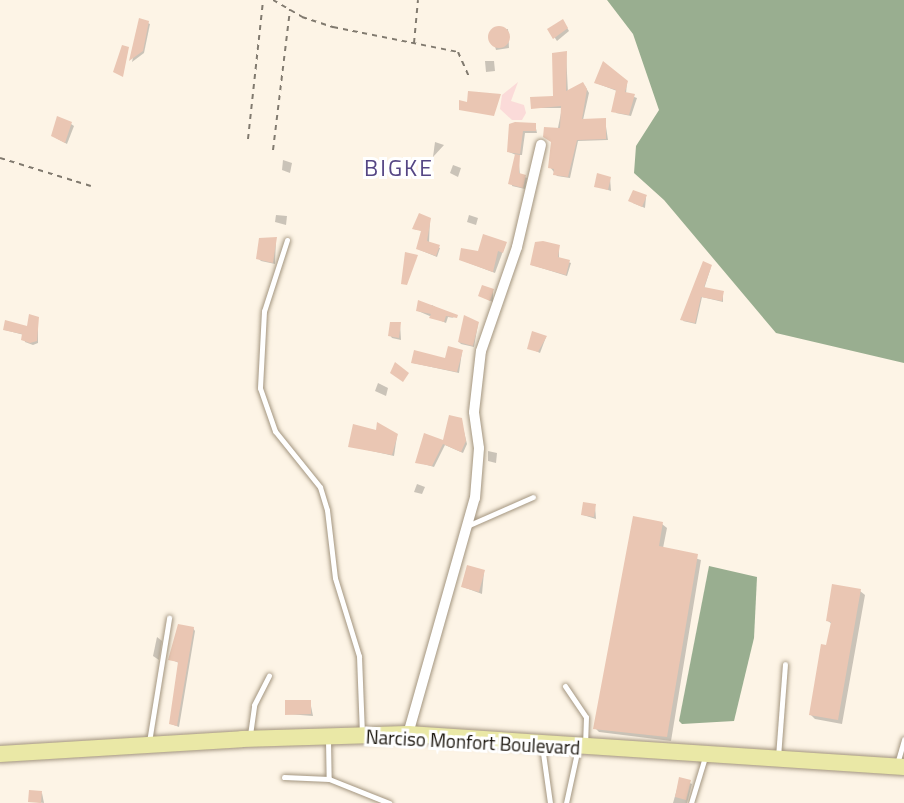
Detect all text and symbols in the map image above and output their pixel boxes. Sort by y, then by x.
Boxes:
district label: BIGKE [365,154,433,182]
street label: Narciso Monfort Boulevard [365,725,581,759]

